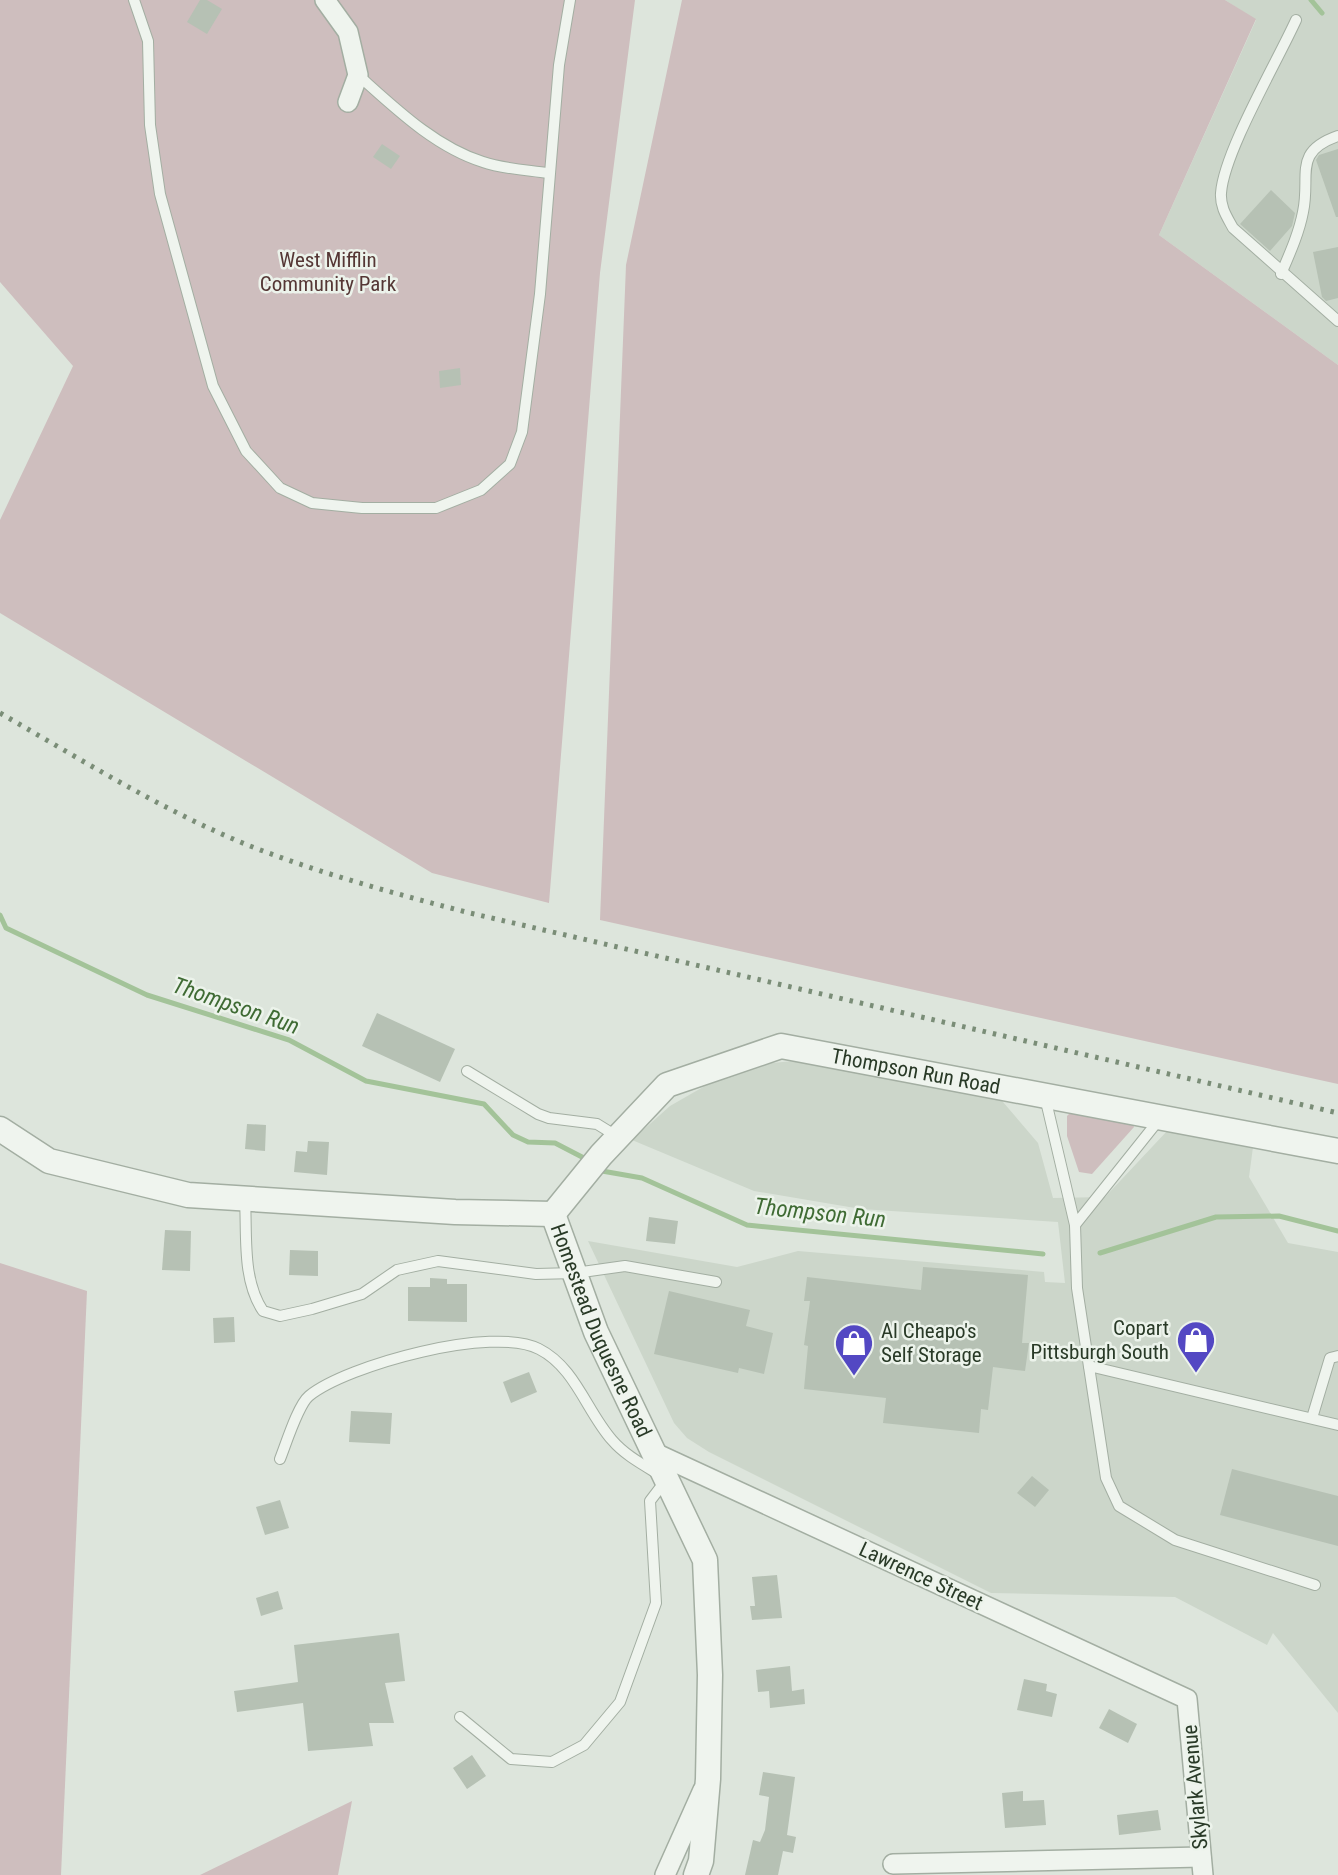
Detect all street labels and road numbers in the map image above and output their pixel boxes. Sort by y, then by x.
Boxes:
street label: Thompson Run Road [829,1044,1002,1099]
street label: Homestead Duquesne Road [546,1220,656,1441]
street label: Lawrence Street [855,1537,987,1615]
street label: Skylark Avenue [1178,1723,1212,1850]

